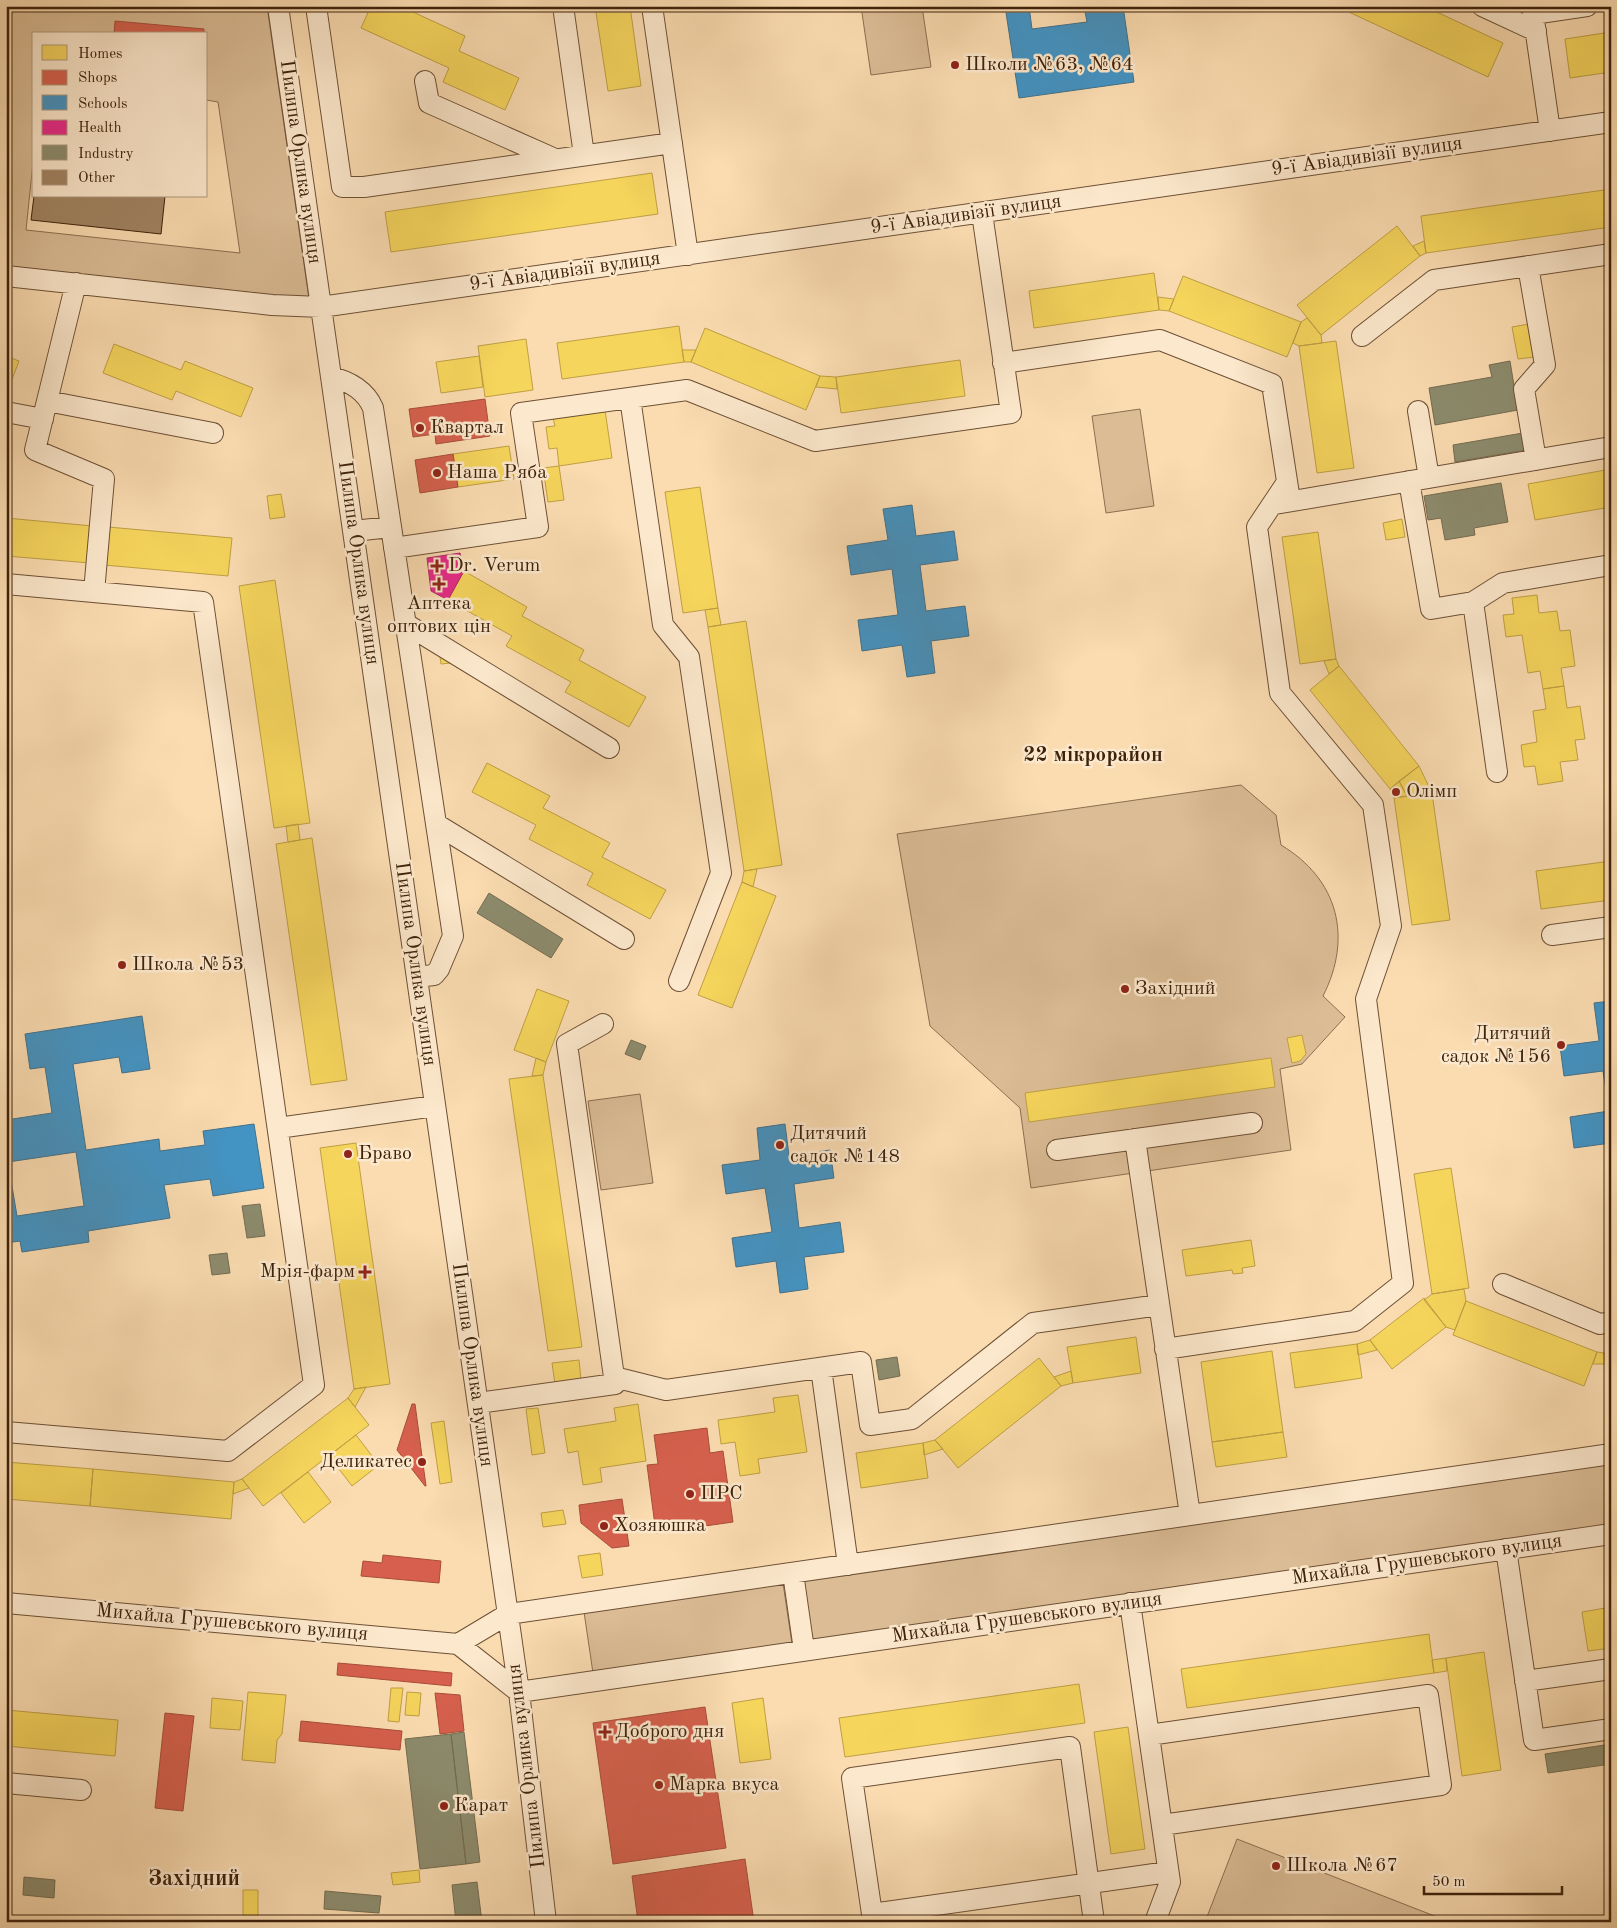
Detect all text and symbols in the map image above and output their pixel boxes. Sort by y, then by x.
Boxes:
legend [32,32,208,198]
text: Homes [78,47,123,62]
place label: Школи №63, №64 [965,55,1134,75]
street label: Пилипа Орлика вулиця [276,59,324,265]
marker: Школи №63, №64 [949,59,961,71]
text: Shops [78,71,117,86]
text: Schools [78,97,127,112]
text: Health [78,121,122,136]
street label: 9-ї Авіадивізії вулиця [1270,134,1464,180]
text: Industry [78,147,134,162]
text: Other [78,171,115,186]
street label: 9-ї Авіадивізії вулиця [869,192,1063,238]
street label: 9-ї Авіадивізії вулиця [468,249,662,295]
place label: Квартал [430,418,504,438]
marker: Квартал [414,422,426,434]
street label: Пилипа Орлика вулиця [334,460,382,666]
place label: Наша Ряба [447,463,547,483]
marker: Наша Ряба [431,467,443,479]
place label: Dr. Verum [448,556,541,576]
marker: Dr. Verum [430,559,444,573]
marker: Аптека оптових цін [433,578,445,590]
place label: Аптека оптових цін [387,594,491,637]
district label: 22 мікрорайон [1023,745,1163,766]
place label: Олімп [1406,782,1457,802]
marker: Олімп [1390,786,1402,798]
street label: Пилипа Орлика вулиця [391,861,439,1067]
place label: Школа №53 [132,955,244,975]
marker: Школа №53 [116,959,128,971]
place label: Західний [1135,979,1215,999]
marker: Західний [1119,983,1131,995]
place label: Дитячий садок №156 [1441,1024,1551,1067]
marker: Дитячий садок №156 [1555,1039,1567,1051]
place label: Дитячий садок №148 [790,1124,900,1167]
marker: Дитячий садок №148 [774,1139,786,1151]
place label: Браво [358,1144,412,1164]
marker: Браво [342,1148,354,1160]
place label: Мрія-фарм [260,1262,355,1282]
street label: Пилипа Орлика вулиця [448,1262,496,1468]
marker: Мрія-фарм [359,1266,371,1278]
place label: Деликатес [320,1452,412,1472]
marker: Деликатес [416,1456,428,1468]
place label: ПРС [700,1484,743,1504]
marker: ПРС [684,1488,696,1500]
place label: Хозяюшка [614,1516,706,1536]
marker: Хозяюшка [598,1520,610,1532]
street label: Михайла Грушевського вулиця [1290,1531,1564,1589]
street label: Михайла Грушевського вулиця [890,1589,1164,1647]
street label: Михайла Грушевського вулиця [95,1601,369,1645]
street label: Пилипа Орлика вулиця [505,1663,549,1869]
place label: Доброго дня [615,1722,724,1742]
marker: Доброго дня [599,1726,611,1738]
place label: Марка вкуса [669,1775,780,1795]
marker: Марка вкуса [653,1779,665,1791]
place label: Карат [454,1796,508,1816]
marker: Карат [438,1800,450,1812]
place label: Школа №67 [1286,1856,1398,1876]
marker: Школа №67 [1270,1860,1282,1872]
scale bar [1424,1863,1562,1895]
district label: Західний [148,1868,240,1890]
text: 50 m [1432,1875,1466,1890]

